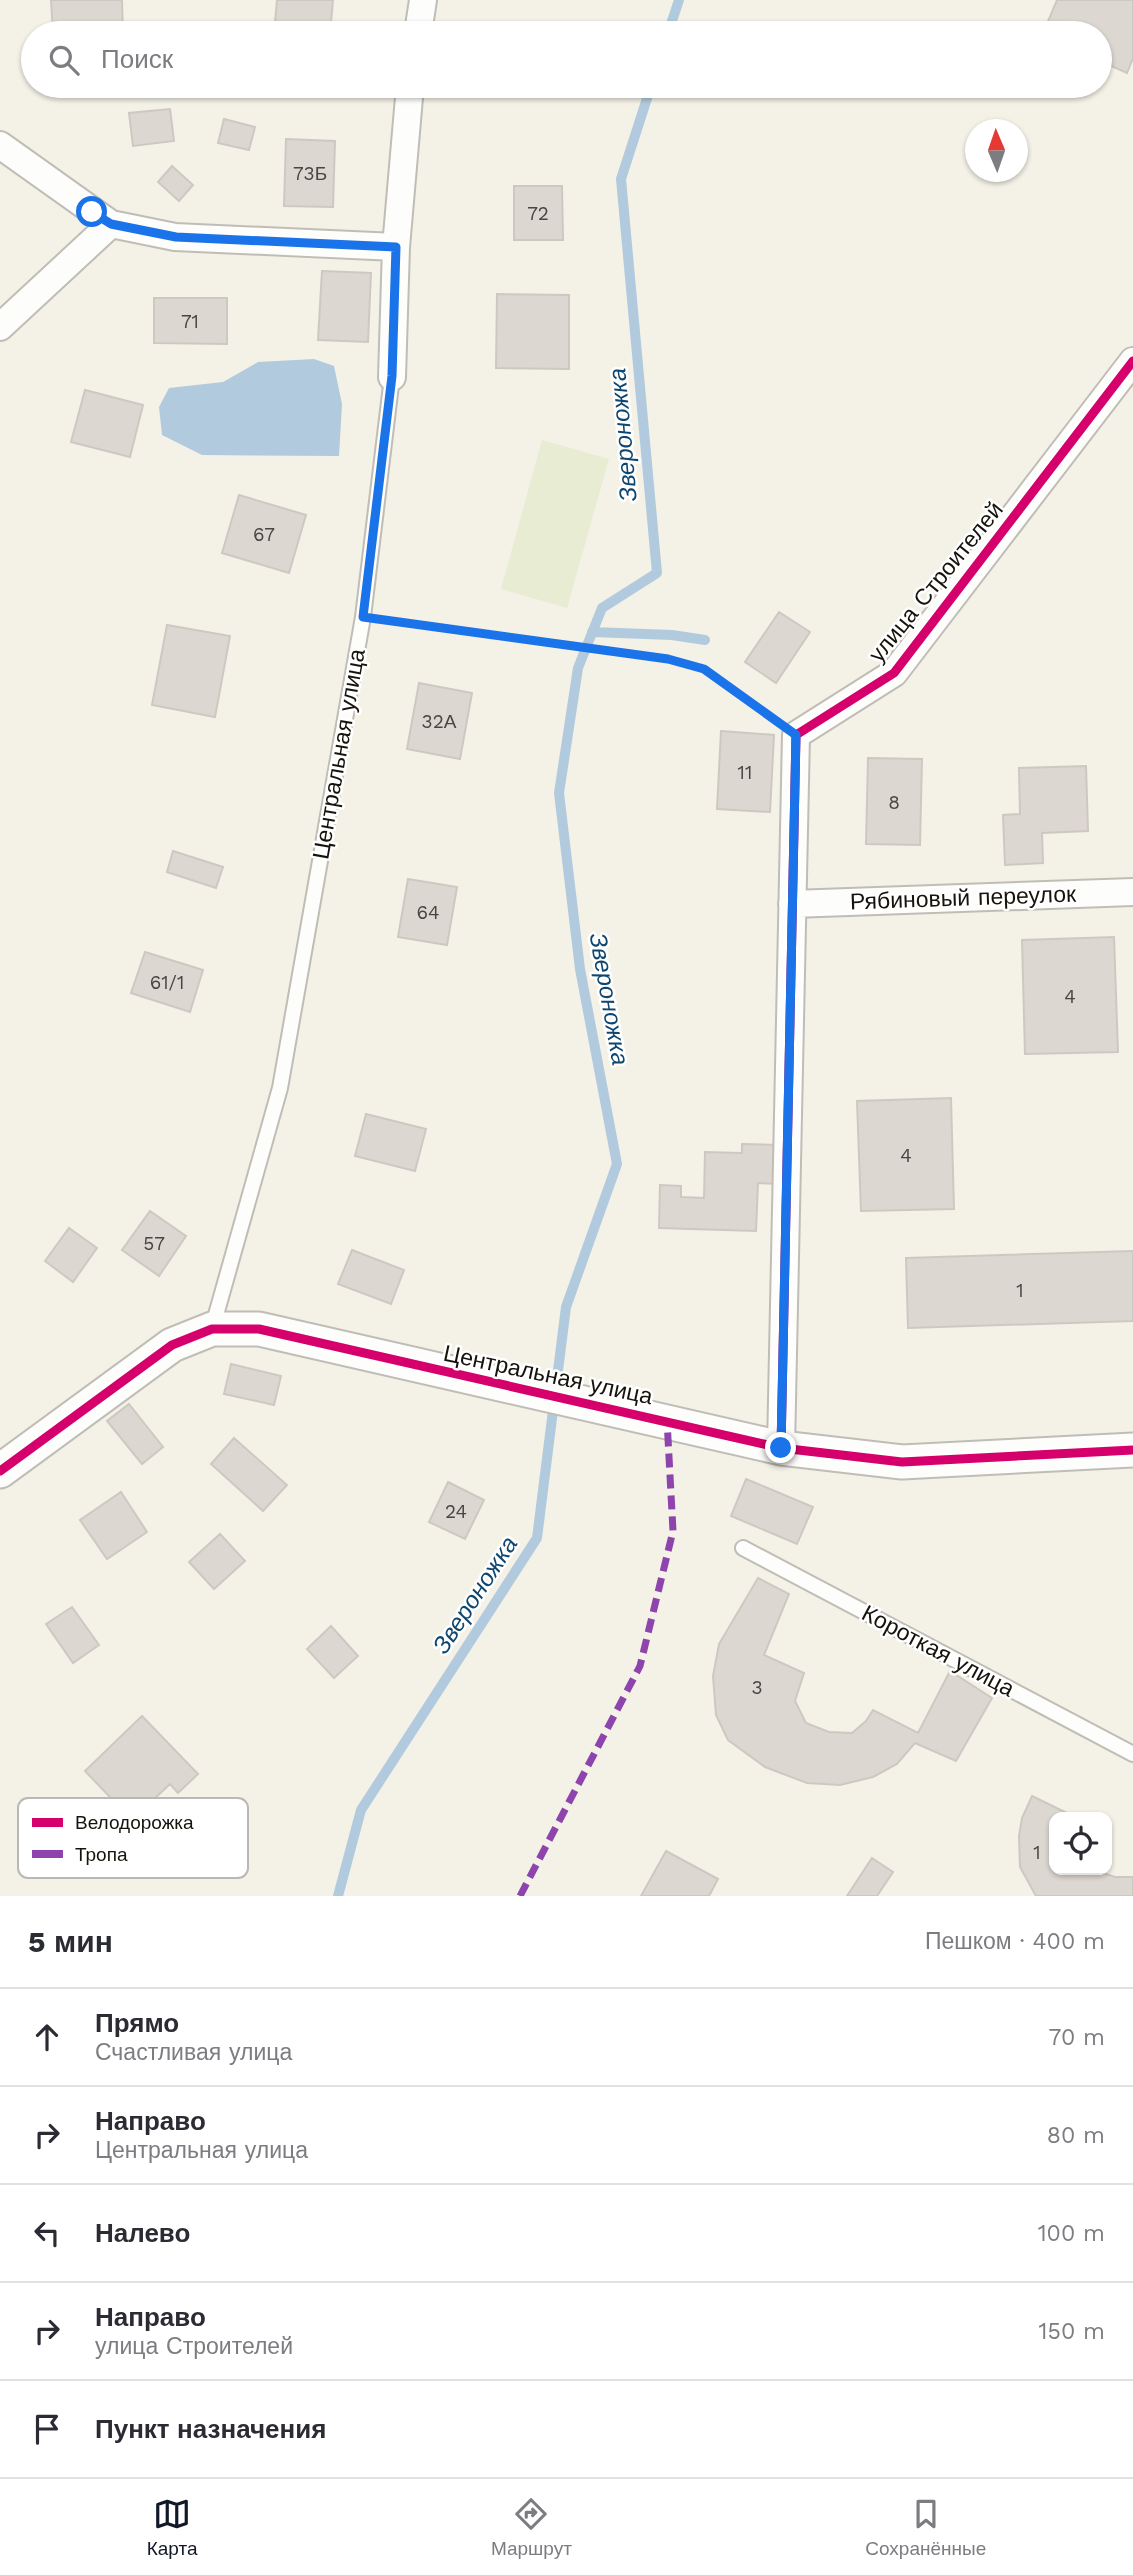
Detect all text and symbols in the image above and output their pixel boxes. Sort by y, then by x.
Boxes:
search box [21,21,1112,98]
icon: search [45,41,83,79]
text: Поиск [101,44,173,74]
north arrow [965,119,1028,182]
house number: 73Б [293,162,327,185]
route start [76,196,107,227]
house number: 72 [527,202,549,225]
house number: 71 [181,310,199,333]
water label: Звероножка [603,367,643,503]
street label: улица Строителей [863,497,1009,667]
house number: 67 [253,523,275,546]
street label: Центральная улица [307,647,371,861]
house number: 32А [422,710,457,733]
house number: 11 [738,761,752,784]
house number: 8 [888,791,900,814]
street label: Рябиновый переулок [850,881,1077,915]
house number: 64 [416,901,440,924]
water label: Звероножка [584,931,634,1067]
house number: 61/1 [150,971,184,994]
house number: 4 [1064,985,1076,1008]
house number: 4 [900,1144,912,1167]
house number: 57 [143,1232,165,1255]
house number: 1 [1016,1279,1024,1302]
street label: Центральная улица [441,1340,655,1410]
route end [765,1432,796,1463]
house number: 24 [445,1500,467,1523]
water label: Звероножка [427,1531,523,1659]
street label: Короткая улица [857,1599,1019,1703]
house number: 3 [751,1676,763,1699]
legend [18,1798,248,1878]
text: Велодорожка [75,1811,194,1834]
map controls [1049,1812,1112,1875]
button: locate [1049,1812,1112,1875]
house number: 1 [1033,1841,1041,1864]
text: Тропа [75,1843,128,1866]
text: 5 мин [28,1924,113,1959]
text: Пешком · 400 m [925,1928,1105,1955]
text: Прямо [95,2008,179,2038]
icon: ahead [28,2018,66,2056]
text: 70 m [1048,2024,1105,2051]
text: Счастливая улица [95,2039,292,2066]
text: Направо [95,2106,206,2136]
icon: right [28,2116,66,2154]
text: 80 m [1047,2122,1105,2149]
text: Центральная улица [95,2137,308,2164]
icon: left [28,2214,66,2252]
text: Налево [95,2218,190,2248]
text: 100 m [1038,2220,1105,2247]
text: Направо [95,2302,206,2332]
icon: right [28,2312,66,2350]
text: 150 m [1039,2318,1105,2345]
text: улица Строителей [95,2333,293,2360]
icon: arrive [28,2410,66,2448]
text: Пункт назначения [95,2414,326,2444]
tab: Карта [147,2495,198,2560]
tab: Маршрут [491,2495,572,2560]
tab: Сохранённые [865,2495,986,2560]

